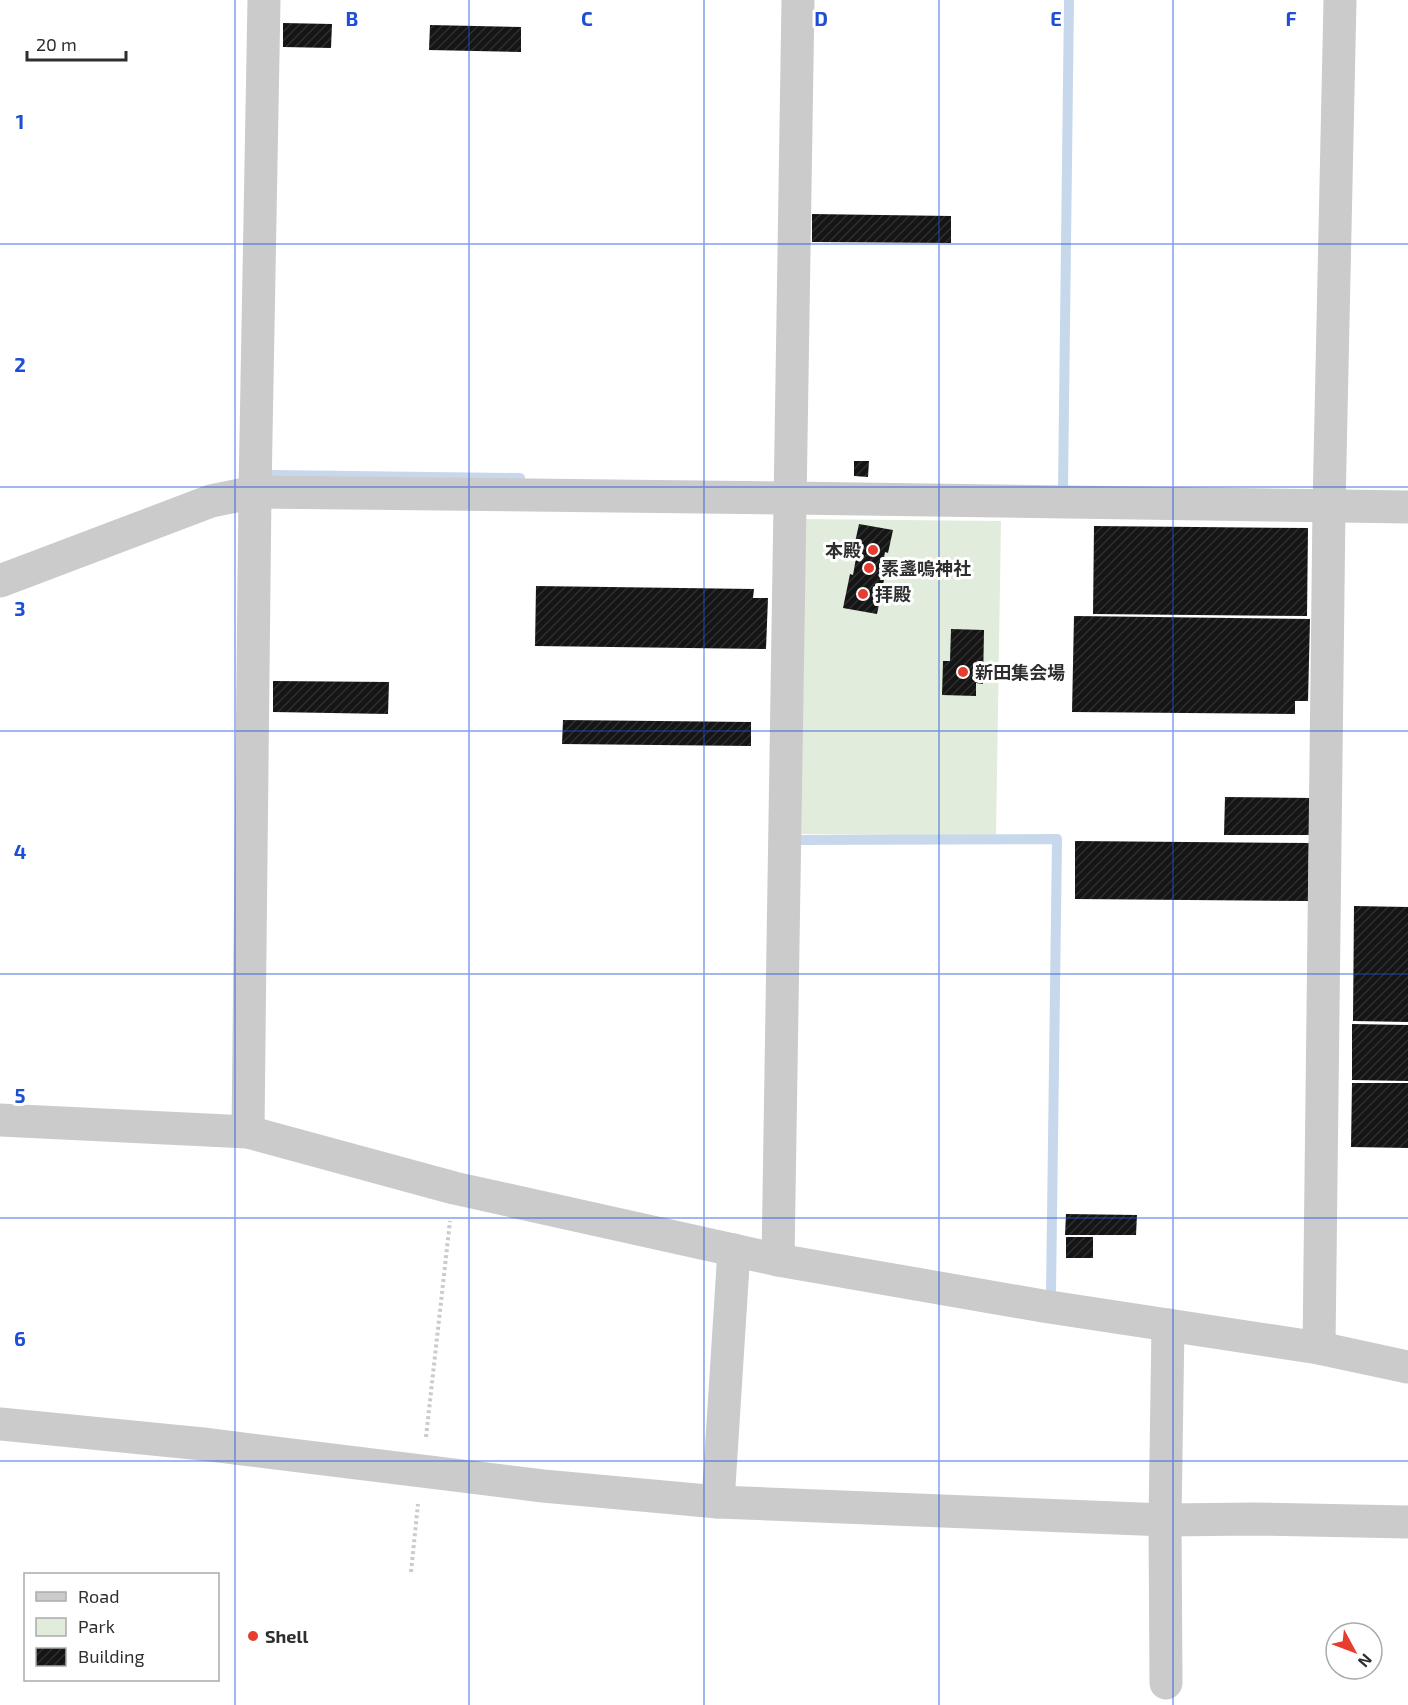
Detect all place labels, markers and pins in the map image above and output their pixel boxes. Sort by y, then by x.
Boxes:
place label: 本殿 [825,539,861,561]
marker: 本殿 [866,543,880,557]
place label: 素盞嗚神社 [881,557,971,579]
marker: 素盞嗚神社 [862,561,876,575]
place label: 拝殿 [875,583,911,605]
marker: 拝殿 [856,587,870,601]
place label: 新田集会場 [975,661,1065,683]
marker: 新田集会場 [956,665,970,679]
place label: Shell [265,1625,308,1647]
marker: Shell [246,1629,260,1643]

